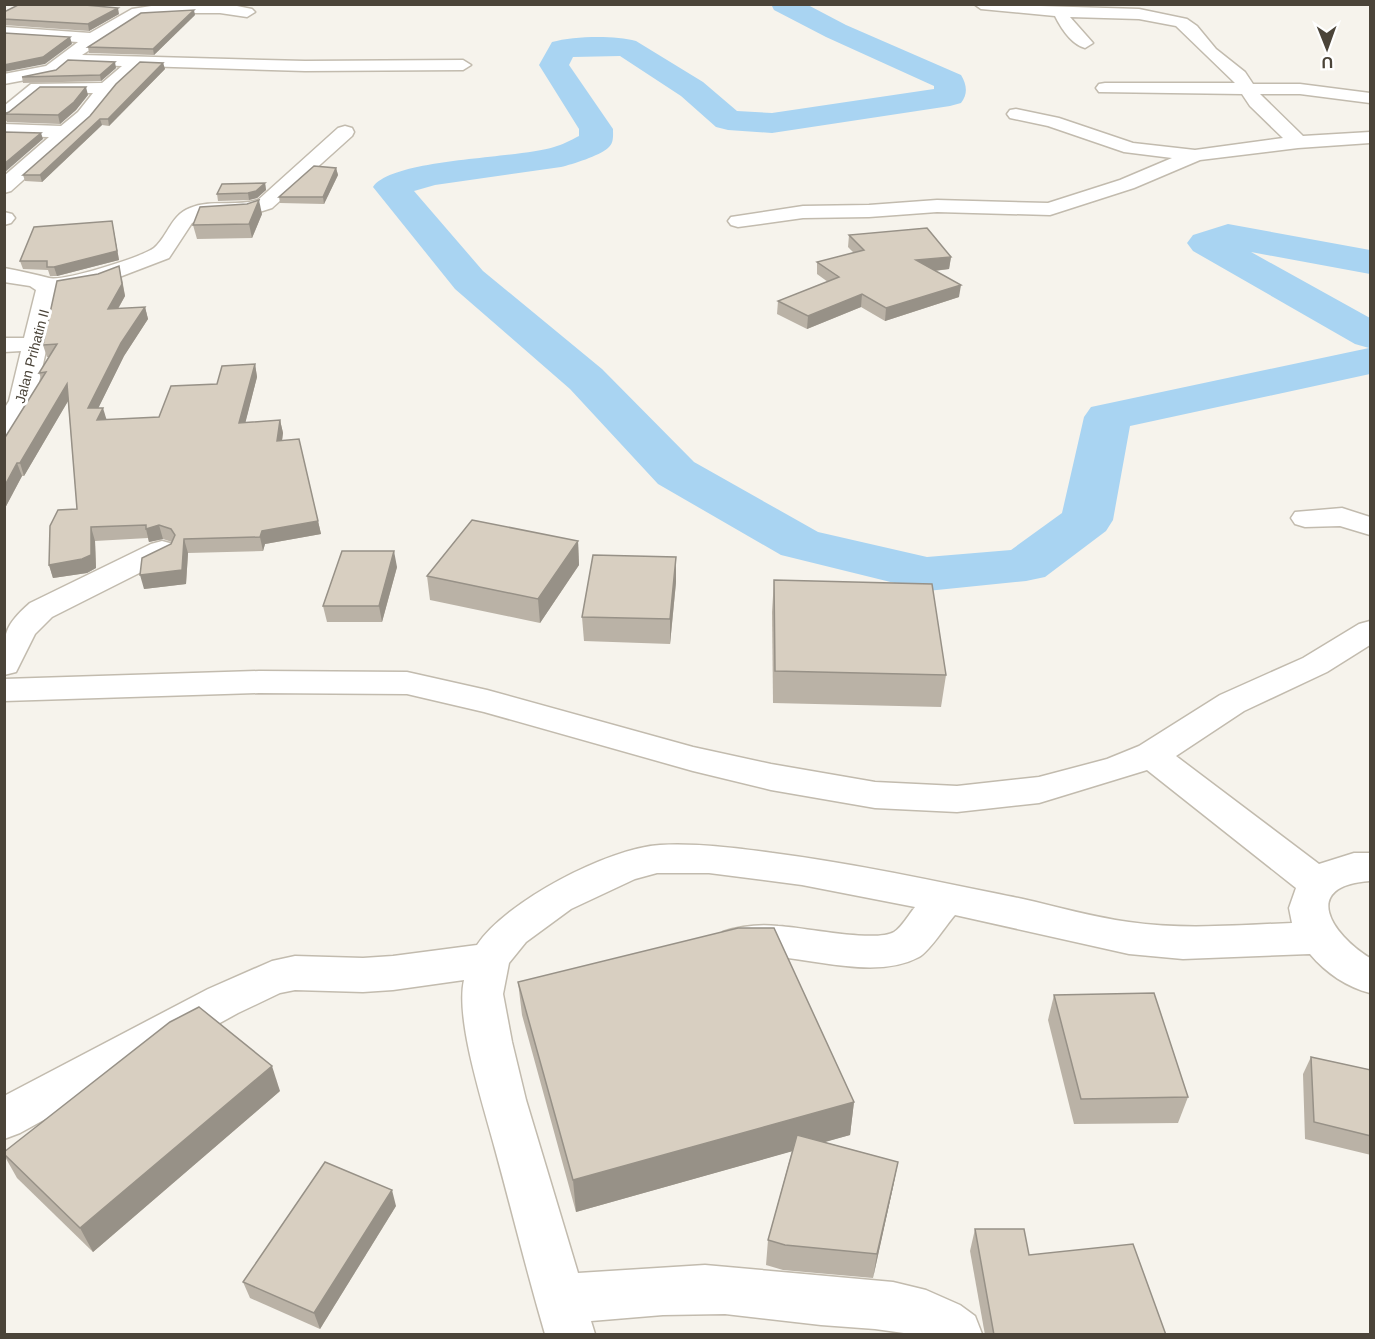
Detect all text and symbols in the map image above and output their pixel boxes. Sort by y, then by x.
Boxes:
north arrow [1297,18,1357,78]
text: U [1321,54,1333,71]
street label: Jalan Prihatin II [12,307,52,405]

